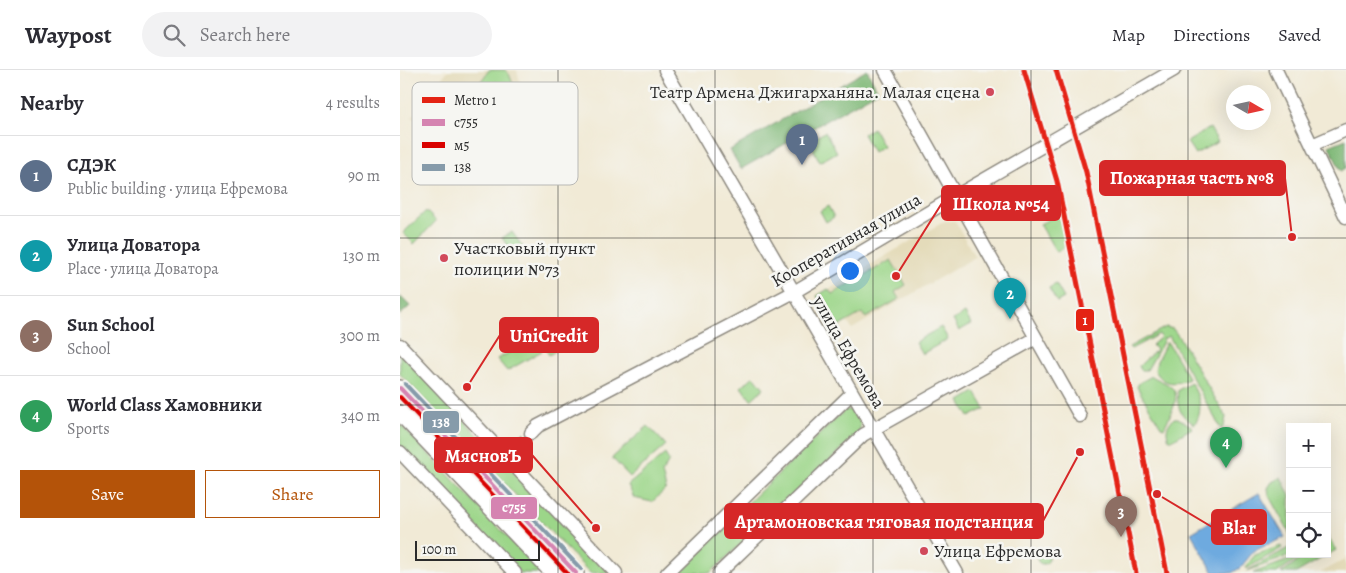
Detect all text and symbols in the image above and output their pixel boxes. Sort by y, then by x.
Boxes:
search box [142,12,492,57]
text: Waypost [25,19,112,51]
icon: search [160,21,188,49]
text: Search here [200,22,290,48]
text: Map [1112,23,1145,47]
text: Directions [1173,23,1250,47]
text: Saved [1278,23,1321,47]
place label: Театр Армена Джигарханяна. Малая сцена [650,80,981,104]
legend [412,82,578,185]
north arrow [1226,85,1271,130]
marker: Театр Армена Джигарханяна. Малая сцена [984,86,996,98]
text: Nearby [20,89,83,117]
text: Metro 1 [454,91,496,110]
text: 4 results [326,92,380,114]
text: с755 [454,113,478,132]
pin: 1 [786,124,818,165]
text: м5 [454,136,469,155]
text: СДЭК [67,152,116,178]
text: 138 [454,158,472,177]
callout: Пожарная часть №8 [1100,161,1285,195]
text: 1 [33,165,39,187]
text: 90 m [348,165,380,187]
text: Пожарная часть №8 [1110,165,1274,191]
text: Public building · улица Ефремова [67,178,288,200]
callout: Школа №54 [942,186,1060,220]
street label: Кооперативная улица [767,187,926,293]
text: Школа №54 [952,191,1050,217]
text: Улица Доватора [67,232,200,258]
place label: Участковый пункт полиции №73 [454,236,595,281]
text: 2 [32,245,40,267]
text: 130 m [343,245,380,267]
marker: Участковый пункт полиции №73 [438,252,450,264]
text: Place · улица Доватора [67,258,219,280]
your location [837,258,863,284]
pin: 2 [994,278,1026,319]
street label: улица Ефремова [807,290,891,413]
line badge: 1 [1075,308,1095,332]
text: 1 [1082,311,1088,330]
text: Sun School [67,312,155,338]
callout: UniCredit [500,318,598,352]
text: UniCredit [510,323,589,349]
text: 3 [33,325,39,347]
text: 300 m [340,325,380,347]
text: School [67,338,110,360]
text: World Class Хамовники [67,392,262,418]
text: 4 [32,405,40,427]
text: 340 m [341,405,380,427]
line badge: 138 [422,410,460,434]
text: 138 [432,413,450,432]
text: Sports [67,418,110,440]
map controls [1286,423,1331,558]
button: + [1286,423,1331,468]
pin: 4 [1210,427,1242,468]
callout: МясновЪ [435,438,532,472]
text: МясновЪ [445,443,522,469]
button: − [1286,468,1331,513]
button: Save [20,470,195,518]
button: Share [205,470,380,518]
line badge: с755 [490,496,538,520]
pin: 3 [1105,496,1137,537]
text: с755 [502,498,526,517]
callout: Артамоновская тяговая подстанция [725,504,1043,538]
text: Артамоновская тяговая подстанция [734,509,1033,535]
callout: Blar [1212,510,1266,544]
button: locate [1286,513,1331,558]
text: Blar [1222,515,1256,541]
scale bar [415,538,540,561]
place label: Улица Ефремова [934,539,1062,563]
text: 100 m [422,540,456,559]
marker: Улица Ефремова [918,545,930,557]

